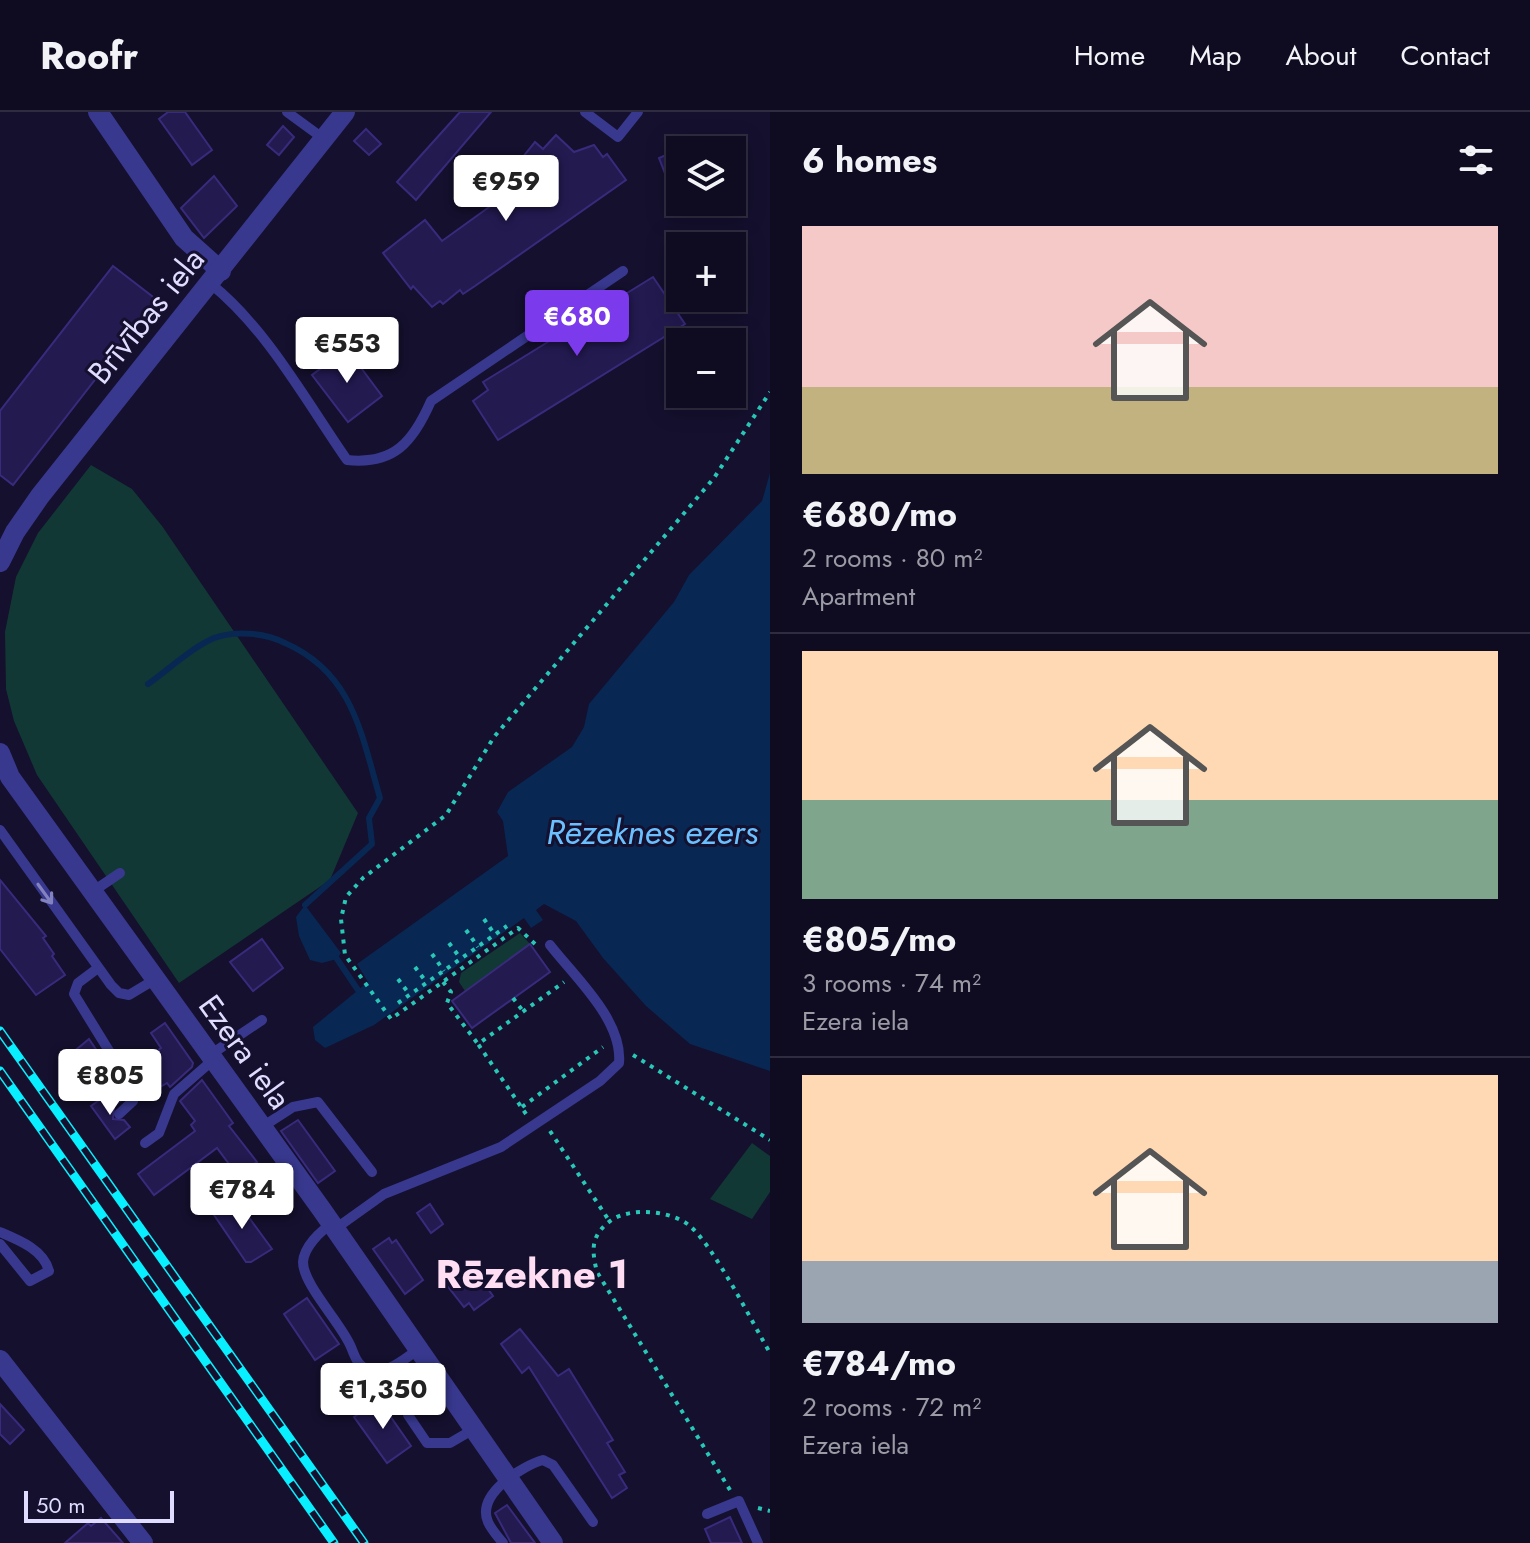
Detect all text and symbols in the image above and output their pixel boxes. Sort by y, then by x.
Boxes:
text: Roofr [40,28,138,83]
text: Home [1074,35,1145,76]
text: Map [1189,35,1241,76]
text: About [1285,35,1357,76]
text: Contact [1401,35,1490,76]
map controls [666,136,746,408]
button: layers [666,136,746,216]
text: 6 homes [802,136,937,185]
icon: filters [1454,138,1498,182]
pin: €959 [459,155,553,223]
text: €959 [472,162,540,200]
button: + [666,232,746,312]
street label: Brīvības iela [77,238,215,394]
icon: home [1078,278,1222,422]
pin: €680 [530,290,624,358]
text: €680 [543,297,611,335]
pin: €553 [300,317,394,385]
text: €553 [314,324,380,362]
button: − [666,328,746,408]
text: €680/mo [802,490,957,539]
text: 2 rooms · 80 m² [802,539,983,577]
text: Apartment [802,577,915,615]
icon: home [1078,703,1222,847]
water label: Rēzeknes ezers [546,808,759,857]
one-way arrow [37,882,53,904]
text: €805/mo [802,915,956,964]
text: 3 rooms · 74 m² [802,964,981,1002]
street label: Ezera iela [188,985,302,1119]
text: Ezera iela [802,1002,909,1040]
pin: €805 [63,1049,157,1117]
text: €805 [76,1056,144,1094]
icon: home [1078,1127,1222,1271]
pin: €784 [195,1163,289,1231]
text: €784 [208,1170,276,1208]
district label: Rēzekne 1 [436,1245,628,1303]
text: €784/mo [802,1339,956,1388]
pin: €1,350 [318,1363,448,1431]
text: €1,350 [339,1370,427,1408]
text: 2 rooms · 72 m² [802,1388,981,1426]
text: Ezera iela [802,1426,909,1464]
scale bar [24,1487,174,1523]
text: 50 m [36,1489,85,1521]

